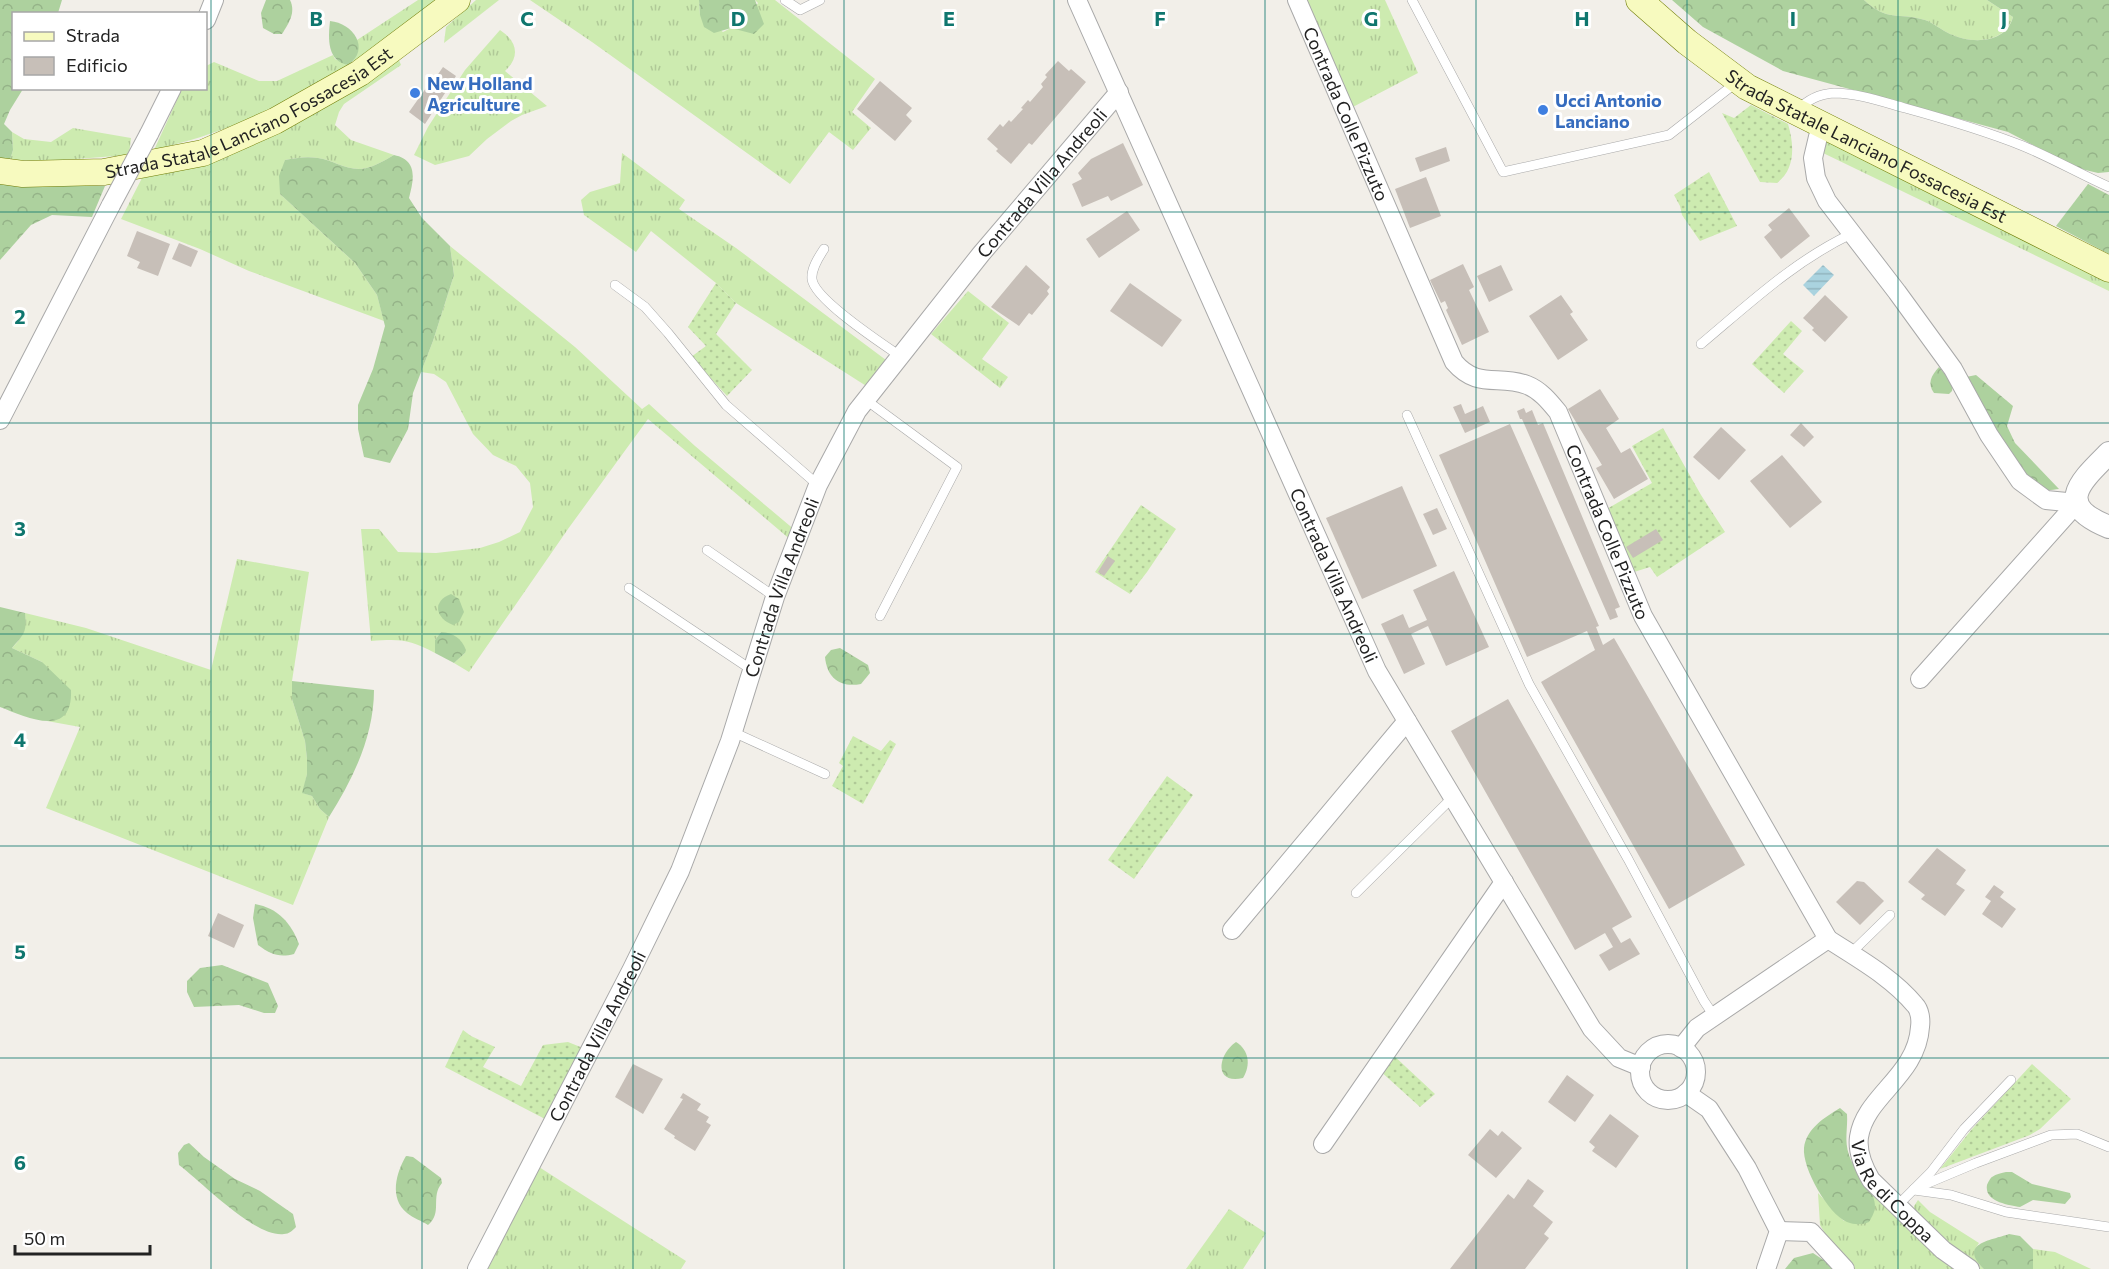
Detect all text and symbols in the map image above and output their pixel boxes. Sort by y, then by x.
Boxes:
text: B [309,6,323,30]
text: C [520,6,534,30]
text: D [731,6,745,30]
text: E [943,6,955,30]
text: F [1154,6,1166,30]
text: G [1364,6,1378,30]
text: H [1575,6,1590,30]
text: I [1790,6,1796,30]
text: J [2001,6,2007,30]
legend [12,12,207,90]
street label: Contrada Colle Pizzuto [1299,23,1394,204]
text: Strada [66,24,120,46]
street label: Strada Statale Lanciano Fossacesia Est [103,42,396,183]
text: Edificio [66,54,128,76]
street label: Strada Statale Lanciano Fossacesia Est [1722,64,2011,227]
place label: New Holland Agriculture [427,72,533,115]
marker: New Holland Agriculture [408,86,422,100]
place label: Ucci Antonio Lanciano [1555,89,1662,132]
marker: Ucci Antonio Lanciano [1536,103,1550,117]
street label: Contrada Villa Andreoli [972,104,1111,262]
text: 2 [14,304,26,328]
street label: Contrada Colle Pizzuto [1562,441,1654,623]
street label: Contrada Villa Andreoli [1286,484,1383,666]
street label: Contrada Villa Andreoli [740,494,823,680]
text: 3 [14,516,26,540]
text: 4 [14,727,26,751]
text: 5 [14,939,26,963]
street label: Contrada Villa Andreoli [544,947,650,1125]
street label: Via Re di Coppa [1847,1139,1939,1246]
text: 6 [14,1150,26,1174]
scale bar [15,1218,150,1256]
text: 50 m [24,1227,65,1249]

